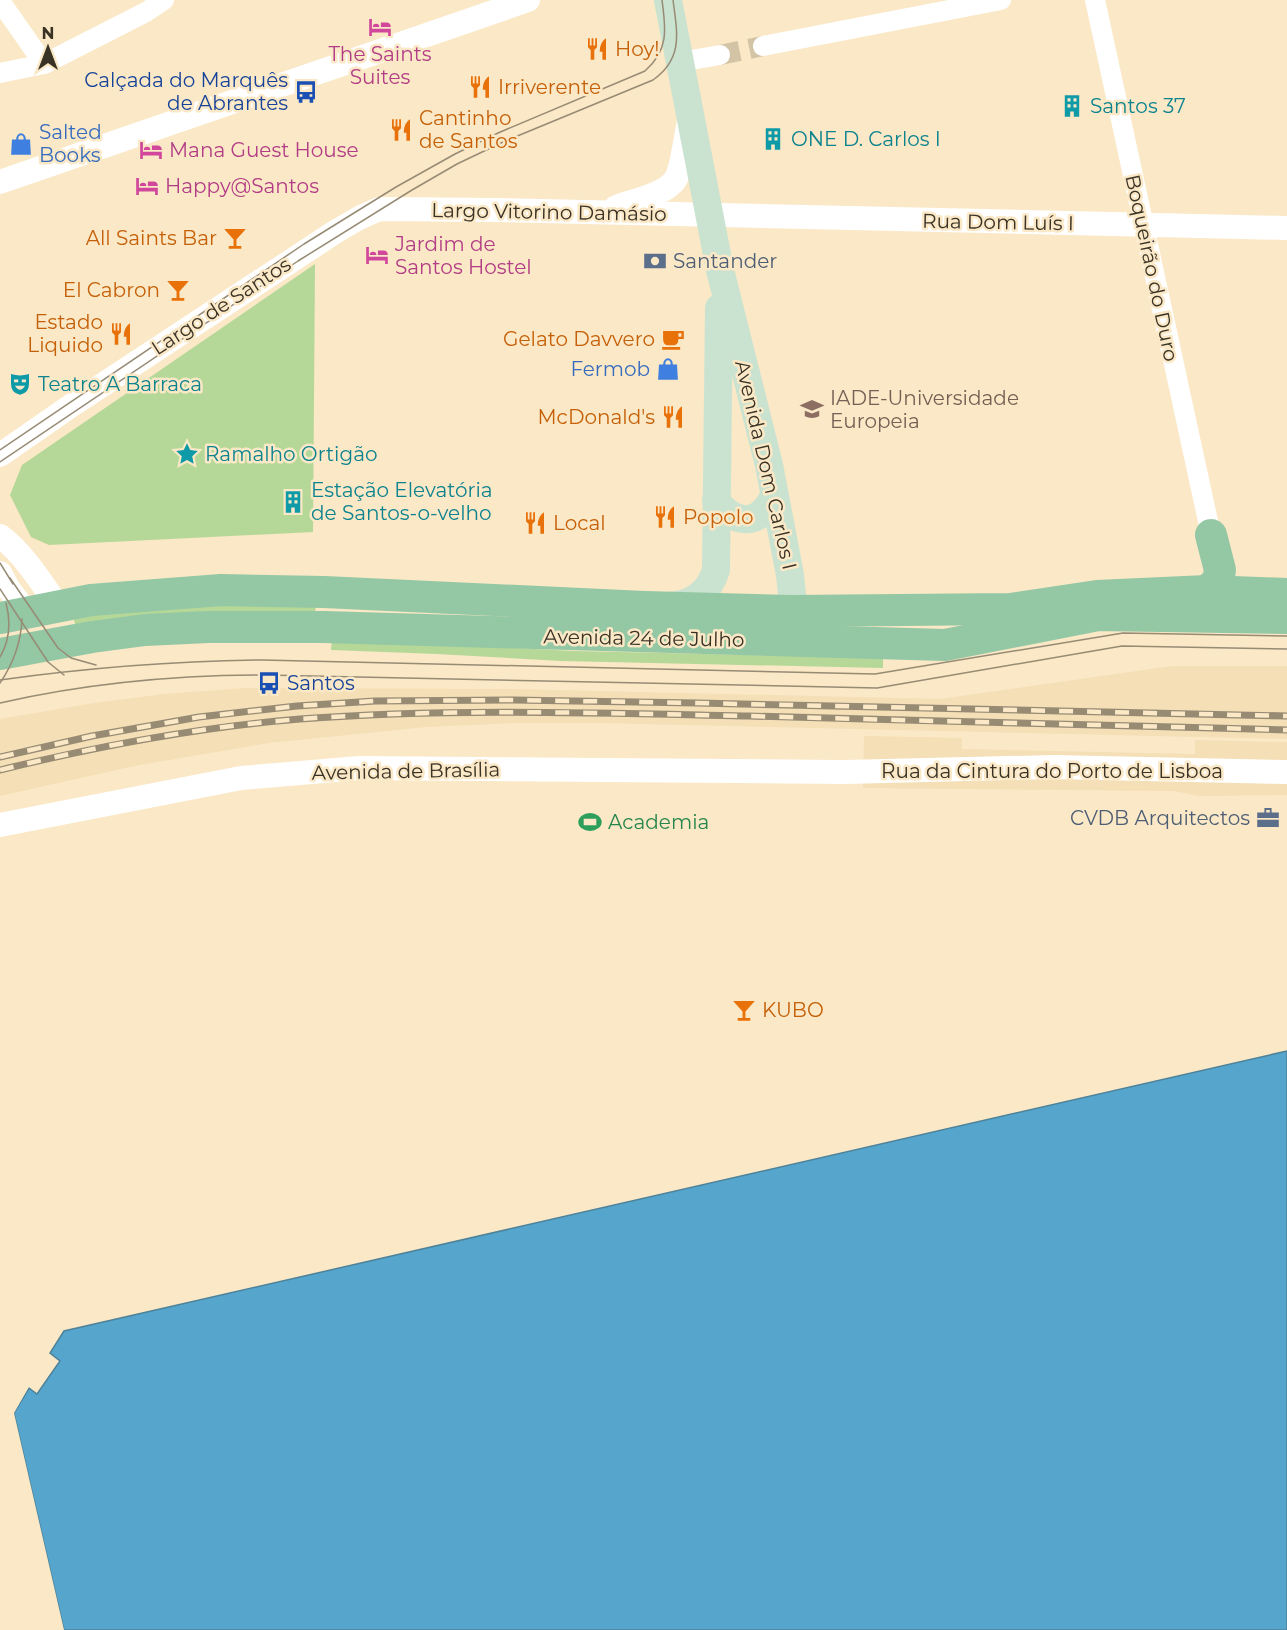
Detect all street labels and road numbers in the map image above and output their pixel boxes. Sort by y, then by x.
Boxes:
street label: Boqueirão do Duro [1120,172,1184,364]
street label: Largo Vitorino Damásio [431,198,667,226]
street label: Rua Dom Luís I [922,209,1074,235]
street label: Largo de Santos [147,252,295,360]
street label: Avenida Dom Carlos I [730,358,802,572]
street label: Avenida 24 de Julho [543,624,745,652]
street label: Avenida de Brasília [312,757,500,785]
street label: Rua da Cintura do Porto de Lisboa [881,759,1223,783]

